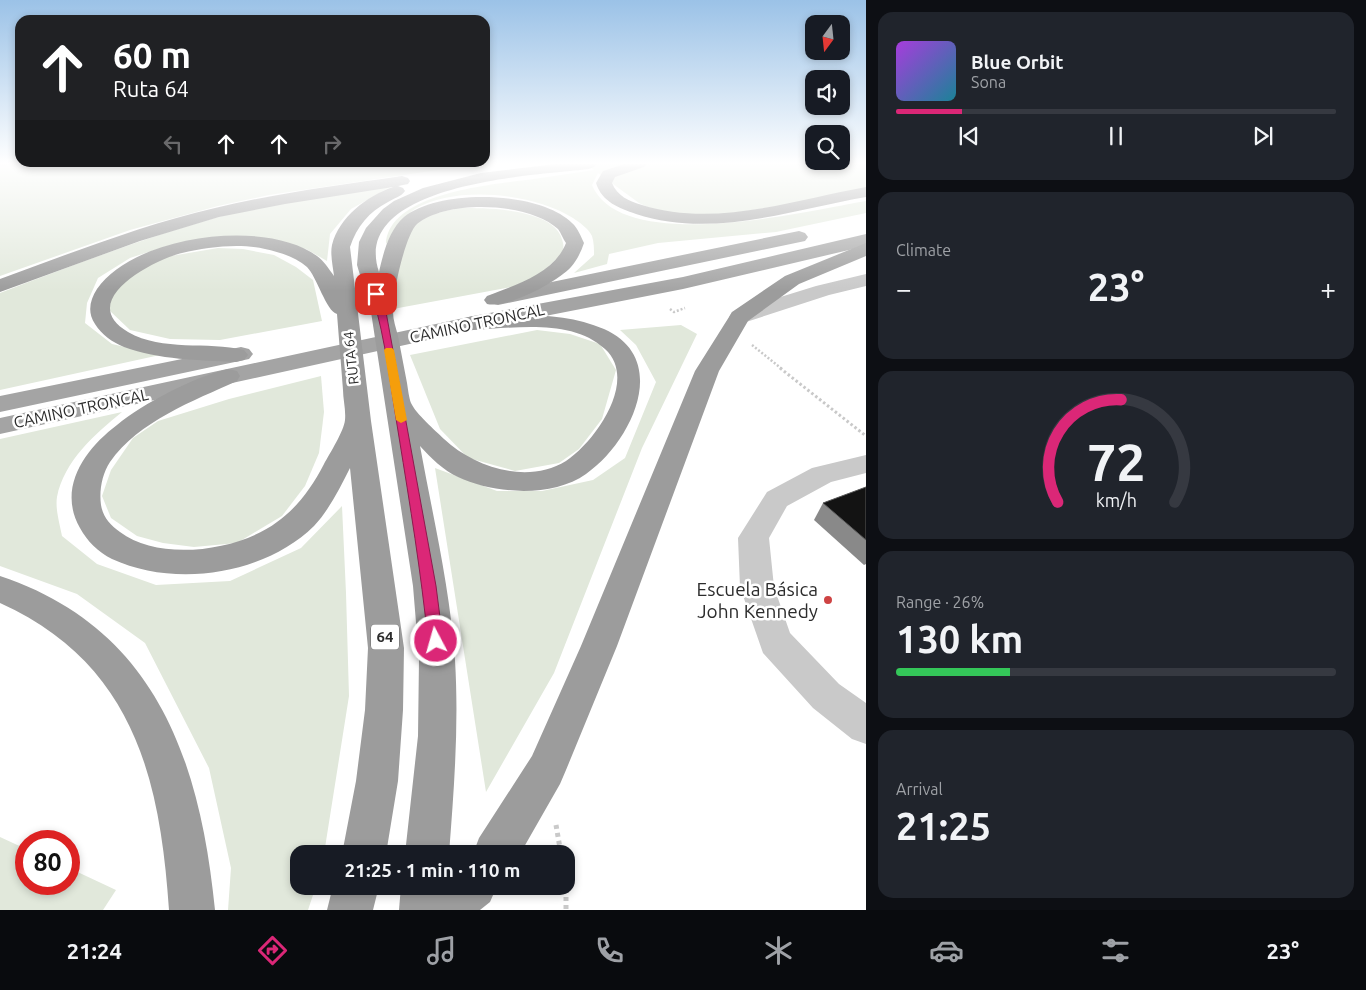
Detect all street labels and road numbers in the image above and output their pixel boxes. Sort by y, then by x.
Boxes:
street label: CAMINO TRONCAL [408,300,546,346]
street label: RUTA 64 [340,331,362,385]
street label: CAMINO TRONCAL [12,385,150,431]
road number: 64 [371,624,399,650]

